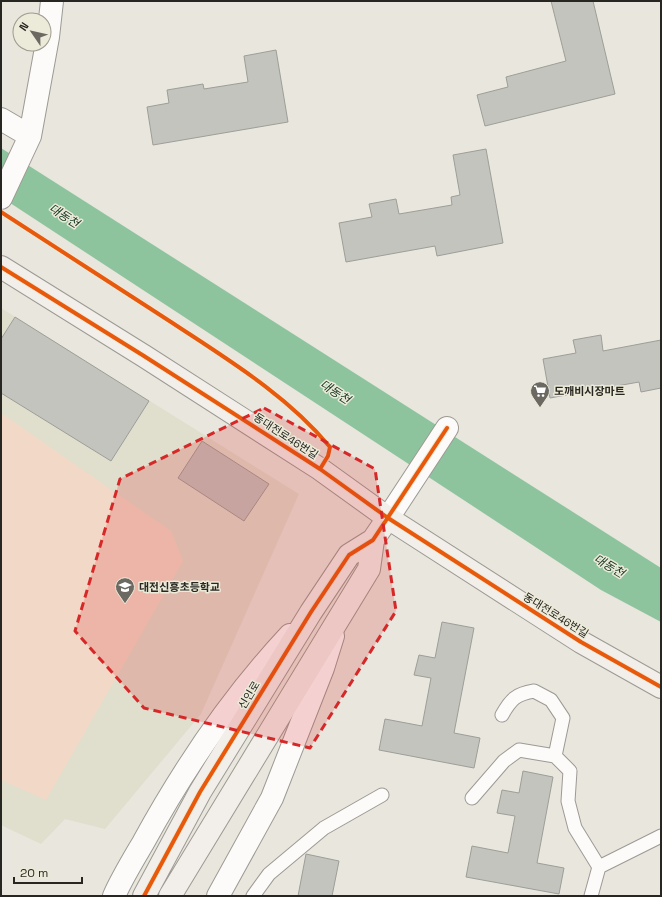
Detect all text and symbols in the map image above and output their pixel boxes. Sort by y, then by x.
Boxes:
north arrow [12,12,52,52]
text: N [16,19,32,33]
water label: 대동천 [46,200,84,233]
water label: 대동천 [317,376,355,409]
supermarket icon: 도깨비시장마트 [529,380,551,408]
place label: 도깨비시장마트 [554,384,625,398]
street label: 동대전로46번길 [251,410,321,462]
water label: 대동천 [591,551,629,582]
school or university icon: 대전신흥초등학교 [114,576,136,604]
place label: 대전신흥초등학교 [139,580,220,594]
street label: 동대전로46번길 [521,589,591,641]
street label: 신인로 [235,678,263,712]
scale bar [14,859,82,885]
text: 20 m [20,865,48,881]

